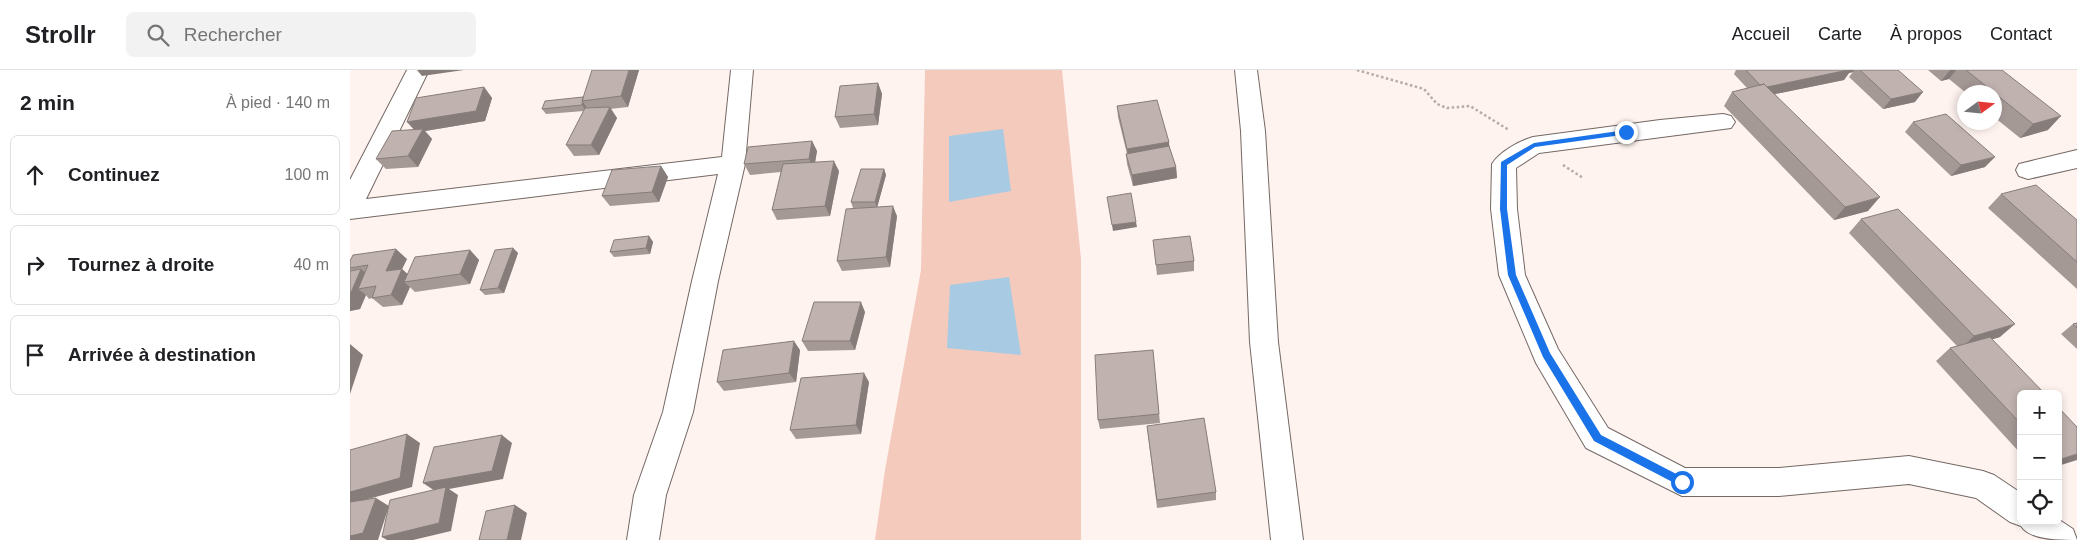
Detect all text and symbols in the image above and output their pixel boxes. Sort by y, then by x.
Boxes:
search box [126,12,476,57]
text: Strollr [25,21,96,48]
icon: search [144,21,172,49]
text: Rechercher [184,24,282,45]
text: Accueil [1732,24,1790,44]
text: Carte [1818,24,1862,44]
text: À propos [1890,24,1962,44]
text: Contact [1990,24,2052,44]
north arrow [1957,85,2002,130]
text: 2 min [20,91,75,114]
text: À pied · 140 m [226,94,330,111]
route end [1615,121,1638,144]
icon: ahead [21,161,49,189]
text: Continuez [68,164,160,185]
text: 100 m [285,166,329,183]
icon: right [21,251,49,279]
text: Tournez à droite [68,254,214,275]
text: 40 m [293,256,329,273]
icon: arrive [21,341,49,369]
text: Arrivée à destination [68,344,256,365]
map controls [2017,390,2062,525]
button: + [2017,390,2062,435]
button: − [2017,435,2062,480]
route start [1671,471,1694,494]
button: locate [2017,480,2062,525]

